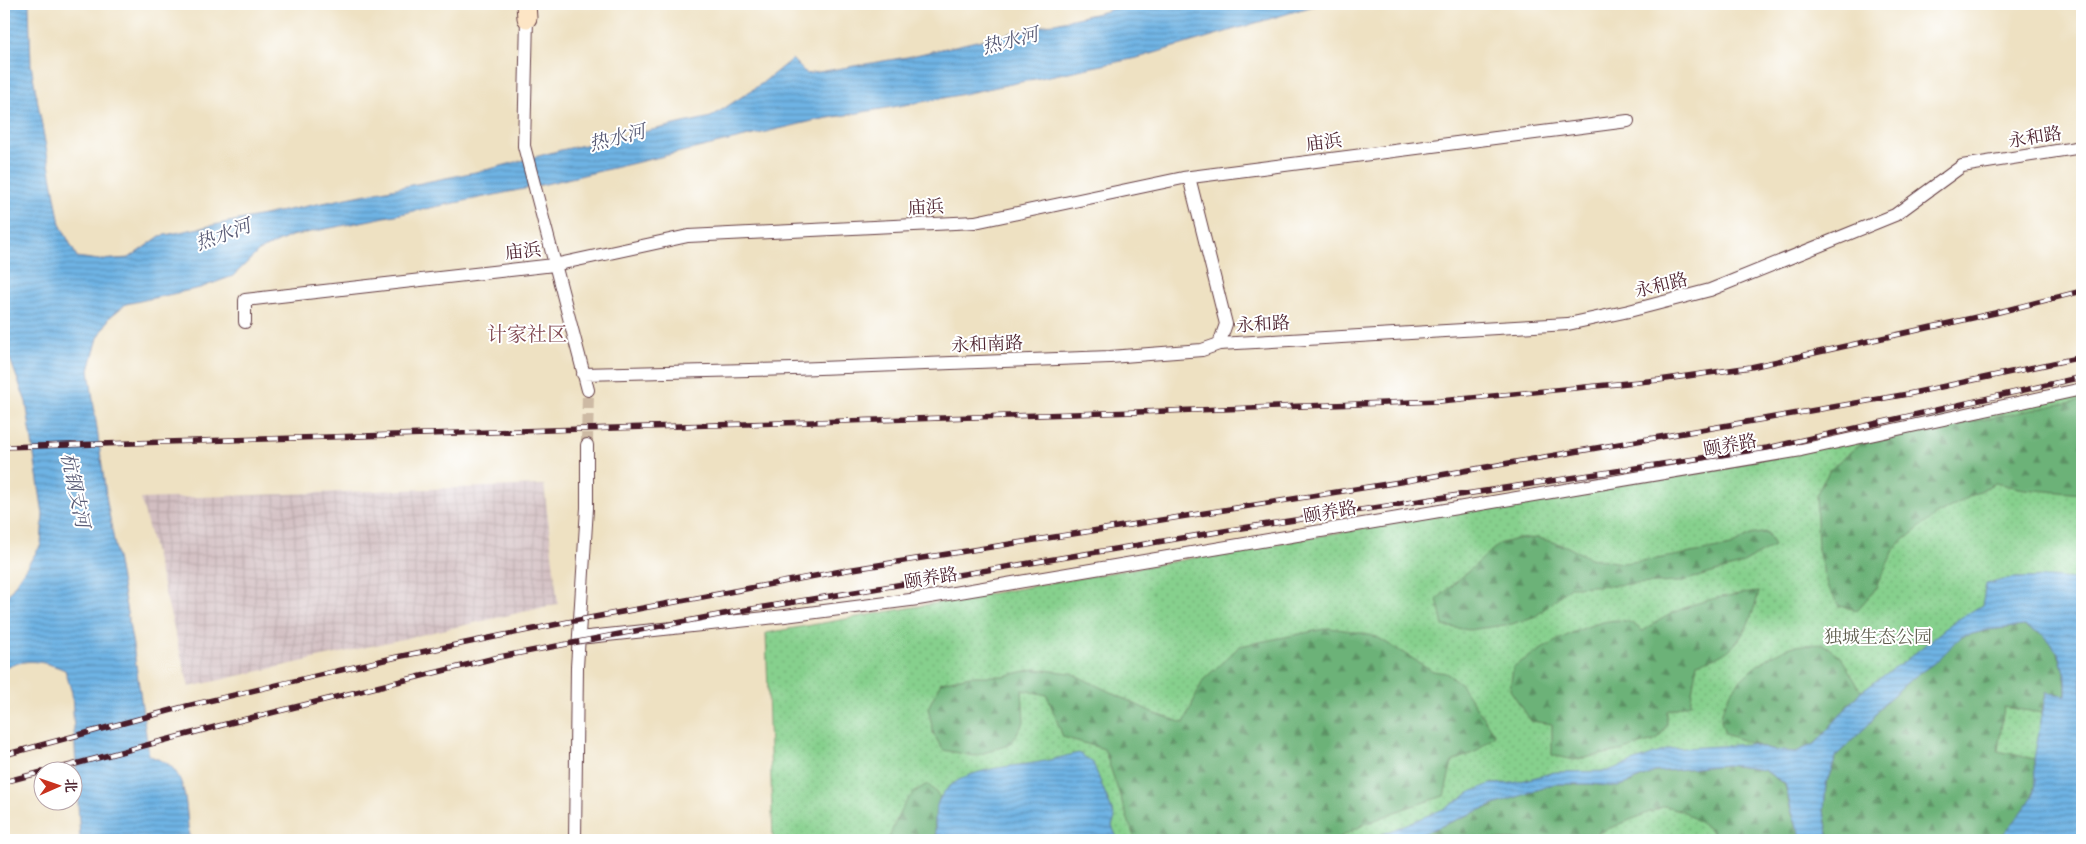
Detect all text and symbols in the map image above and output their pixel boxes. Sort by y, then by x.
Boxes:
water label: 热水河 [980,22,1044,60]
water label: 热水河 [587,119,651,157]
street label: 永和路 [2007,122,2064,153]
street label: 庙浜 [1305,129,1343,156]
street label: 庙浜 [907,195,945,220]
water label: 热水河 [192,213,257,256]
street label: 庙浜 [504,238,542,265]
street label: 永和路 [1632,268,1690,303]
street label: 永和路 [1235,312,1291,337]
district label: 计家社区 [487,322,567,347]
street label: 永和南路 [951,332,1023,357]
street label: 颐养路 [1702,429,1759,462]
water label: 杭钢支河 [55,451,95,533]
street label: 颐养路 [1302,496,1359,529]
street label: 颐养路 [903,563,960,594]
park label: 独城生态公园 [1824,626,1932,649]
north arrow [32,762,82,812]
text: 北 [62,778,79,793]

